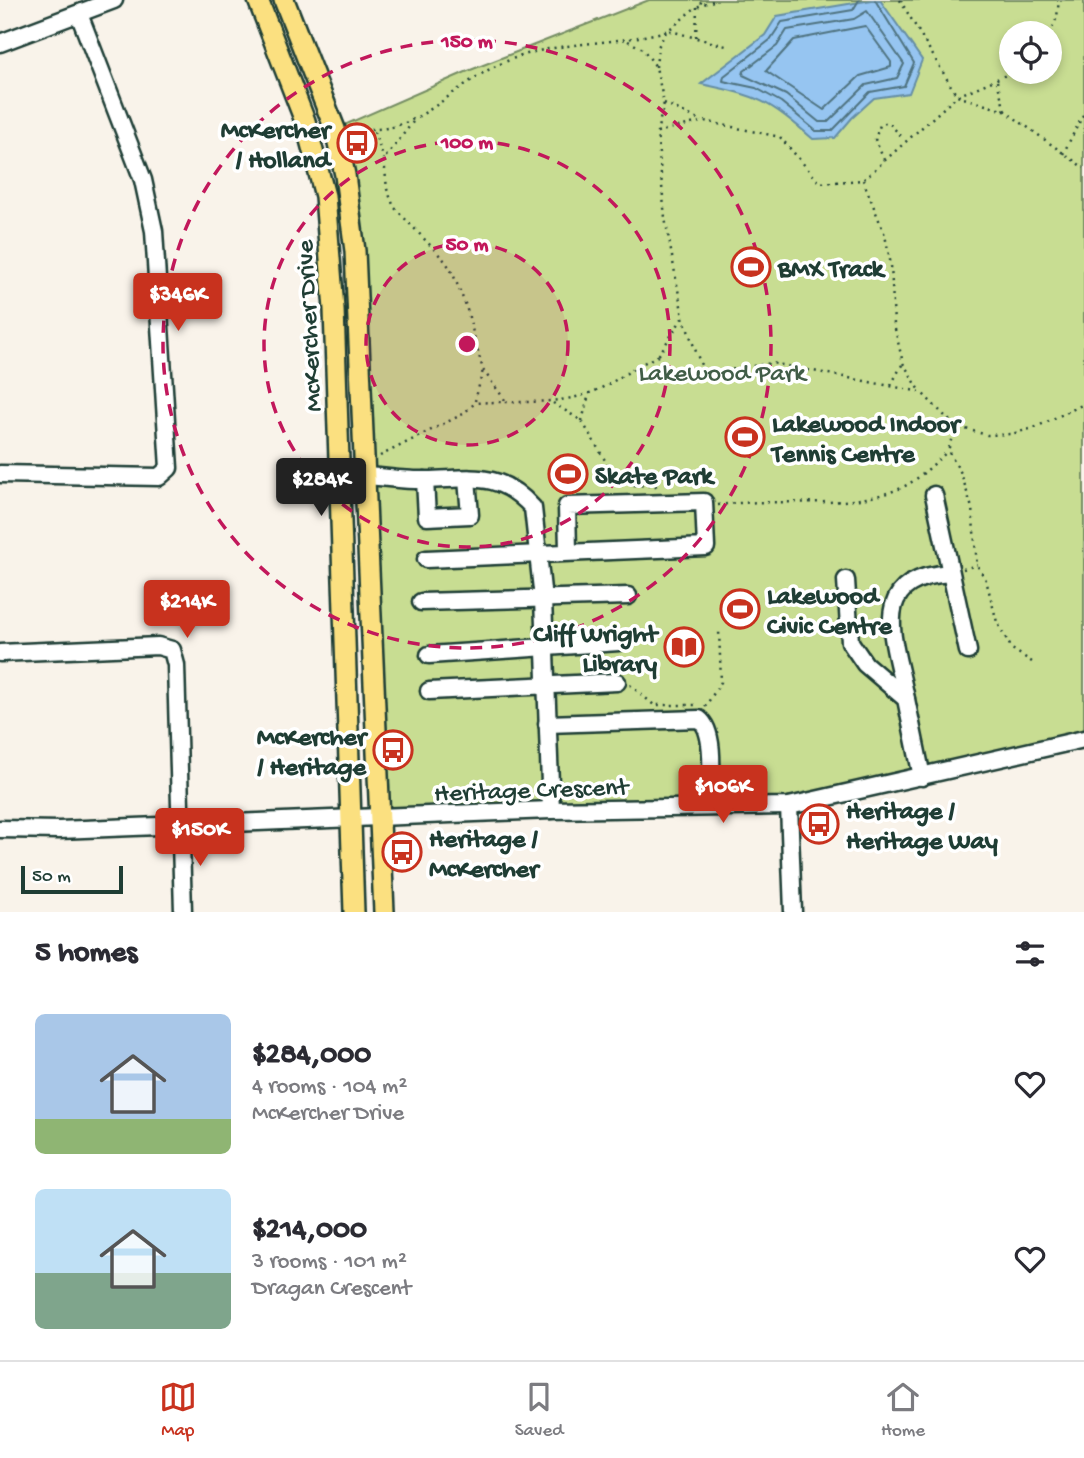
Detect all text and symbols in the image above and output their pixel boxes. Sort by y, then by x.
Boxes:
map controls [999,21,1062,84]
button: locate [999,21,1062,84]
text: 150 m [440,31,493,56]
place label: McKercher / Holland [221,117,333,178]
bus stop icon: McKercher / Holland [336,122,378,164]
text: 100 m [440,132,493,157]
text: 50 m [446,234,489,259]
street label: McKercher Drive [291,238,331,412]
sports icon: BMX Track [730,246,772,288]
place label: BMX Track [777,256,887,287]
pin: $346K [129,274,227,333]
text: $346K [149,282,207,309]
centre of rings [455,332,479,356]
park label: Lakewood Park [638,360,808,391]
place label: Lakewood Indoor Tennis Centre [770,411,962,472]
sports icon: Lakewood Indoor Tennis Centre [724,416,766,458]
sports icon: Skate Park [547,453,589,495]
pin: $284K [272,458,370,518]
place label: Skate Park [595,463,716,494]
text: $284K [292,467,350,494]
pin: $214K [138,580,236,640]
place label: Lakewood Civic Centre [767,583,894,644]
sports icon: Lakewood Civic Centre [719,588,761,630]
text: $214K [160,589,214,616]
place label: Cliff Wright Library [533,621,659,682]
library icon: Cliff Wright Library [663,626,705,668]
place label: McKercher / Heritage [257,724,369,785]
bus stop icon: McKercher / Heritage [372,729,414,771]
pin: $106K [674,766,772,825]
street label: Heritage Crescent [434,774,631,811]
text: $106K [694,774,752,801]
place label: Heritage / Heritage Way [846,798,998,859]
bus stop icon: Heritage / Heritage Way [798,803,840,845]
pin: $150K [151,808,249,868]
text: $150K [171,817,229,844]
place label: Heritage / McKercher [429,826,541,887]
bus stop icon: Heritage / McKercher [381,831,423,873]
scale bar [21,863,122,895]
text: 50 m [32,866,71,889]
icon: filters [1011,935,1049,973]
text: 5 homes [35,937,137,972]
text: $284,000 [252,1039,371,1074]
icon: home [91,1042,175,1126]
icon: heart [1011,1065,1049,1103]
text: 4 rooms · 104 m² [252,1074,407,1101]
text: McKercher Drive [252,1101,404,1128]
text: $214,000 [252,1214,367,1249]
icon: home [91,1217,175,1301]
icon: heart [1011,1240,1049,1278]
text: 3 rooms · 101 m² [252,1249,407,1276]
text: Dragan Crescent [252,1276,411,1303]
tab: Map [159,1378,197,1443]
tab: Saved [515,1378,563,1443]
tab: Home [881,1378,925,1443]

